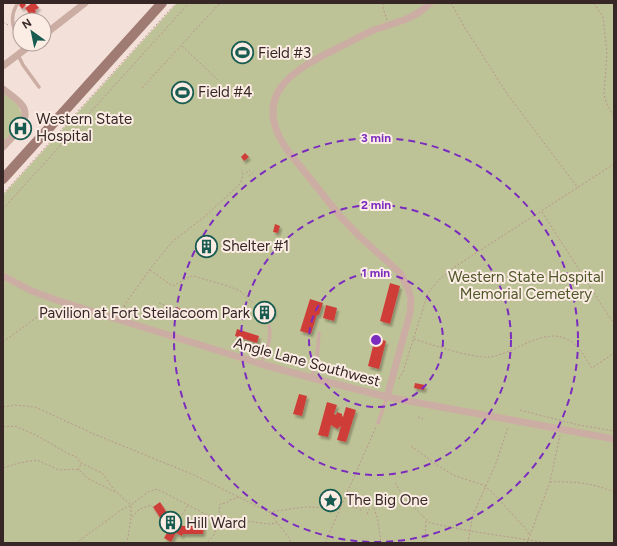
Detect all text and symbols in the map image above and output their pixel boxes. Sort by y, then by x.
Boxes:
north arrow [12,12,52,52]
text: N [20,16,34,32]
sports icon: Field #3 [230,40,256,66]
place label: Field #3 [258,44,311,62]
sports icon: Field #4 [169,79,195,105]
place label: Field #4 [198,83,252,101]
place label: Western State Hospital [36,110,132,145]
hospital icon: Western State Hospital [8,115,34,141]
text: 3 min [361,131,391,145]
text: 2 min [361,198,391,212]
building icon: Shelter #1 [193,233,219,259]
place label: Shelter #1 [222,237,289,255]
text: 1 min [362,266,390,280]
park label: Western State Hospital Memorial Cemetery [448,268,604,303]
building icon: Pavilion at Fort Steilacoom Park [252,300,278,326]
place label: Pavilion at Fort Steilacoom Park [39,304,251,322]
centre of rings [369,333,383,347]
street label: Angle Lane Southwest [232,334,383,390]
place icon: The Big One [318,487,344,513]
place label: The Big One [346,491,428,509]
building icon: Hill Ward [158,510,184,536]
place label: Hill Ward [186,514,246,532]

